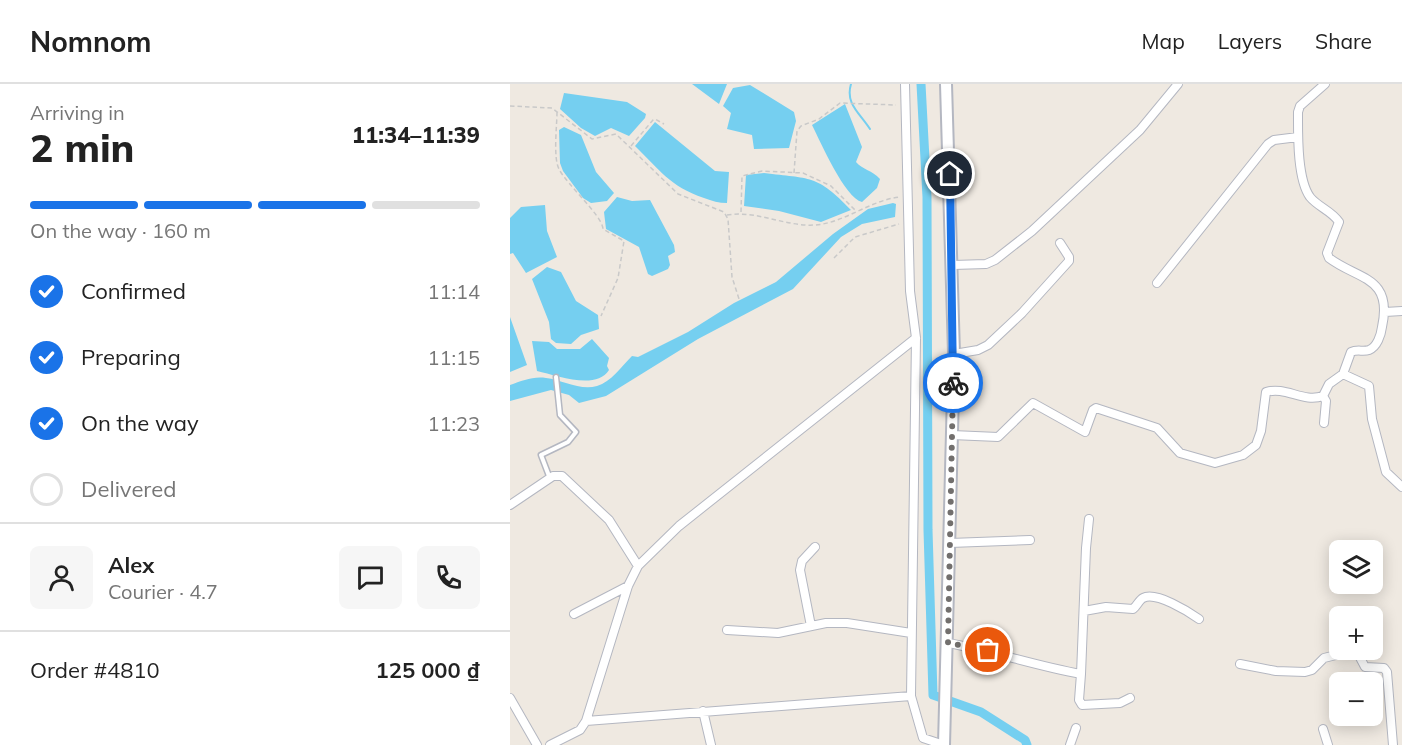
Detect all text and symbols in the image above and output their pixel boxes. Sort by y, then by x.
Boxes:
text: Nomnom [30,24,152,59]
text: Map [1142,28,1185,54]
text: Layers [1218,28,1282,54]
text: Share [1315,28,1372,54]
text: Arriving in [30,100,125,125]
text: 11:34–11:39 [352,121,480,149]
text: 2 min [30,123,135,172]
pin [924,148,975,199]
icon: home [933,157,966,190]
text: On the way · 160 m [30,218,211,243]
icon: check [30,275,63,308]
text: Confirmed [81,277,186,305]
text: 11:14 [427,279,480,304]
icon: check [30,341,63,374]
text: Preparing [81,343,181,371]
text: 11:15 [427,345,480,370]
courier [923,353,983,413]
icon: bike [937,367,970,400]
icon: check [30,407,63,440]
text: On the way [81,409,199,437]
text: 11:23 [427,411,480,436]
text: Delivered [81,475,176,503]
map controls [1329,540,1383,726]
button: layers [1329,540,1383,594]
button: person [30,546,93,609]
button: chat [339,546,402,609]
button: phone [417,546,480,609]
text: Alex [108,551,154,579]
text: Courier · 4.7 [108,579,218,604]
button: + [1329,606,1383,660]
pin [962,624,1013,675]
icon: bag [971,633,1004,666]
text: Order #4810 [30,656,160,684]
text: 125 000 ₫ [376,656,480,684]
button: − [1329,672,1383,726]

